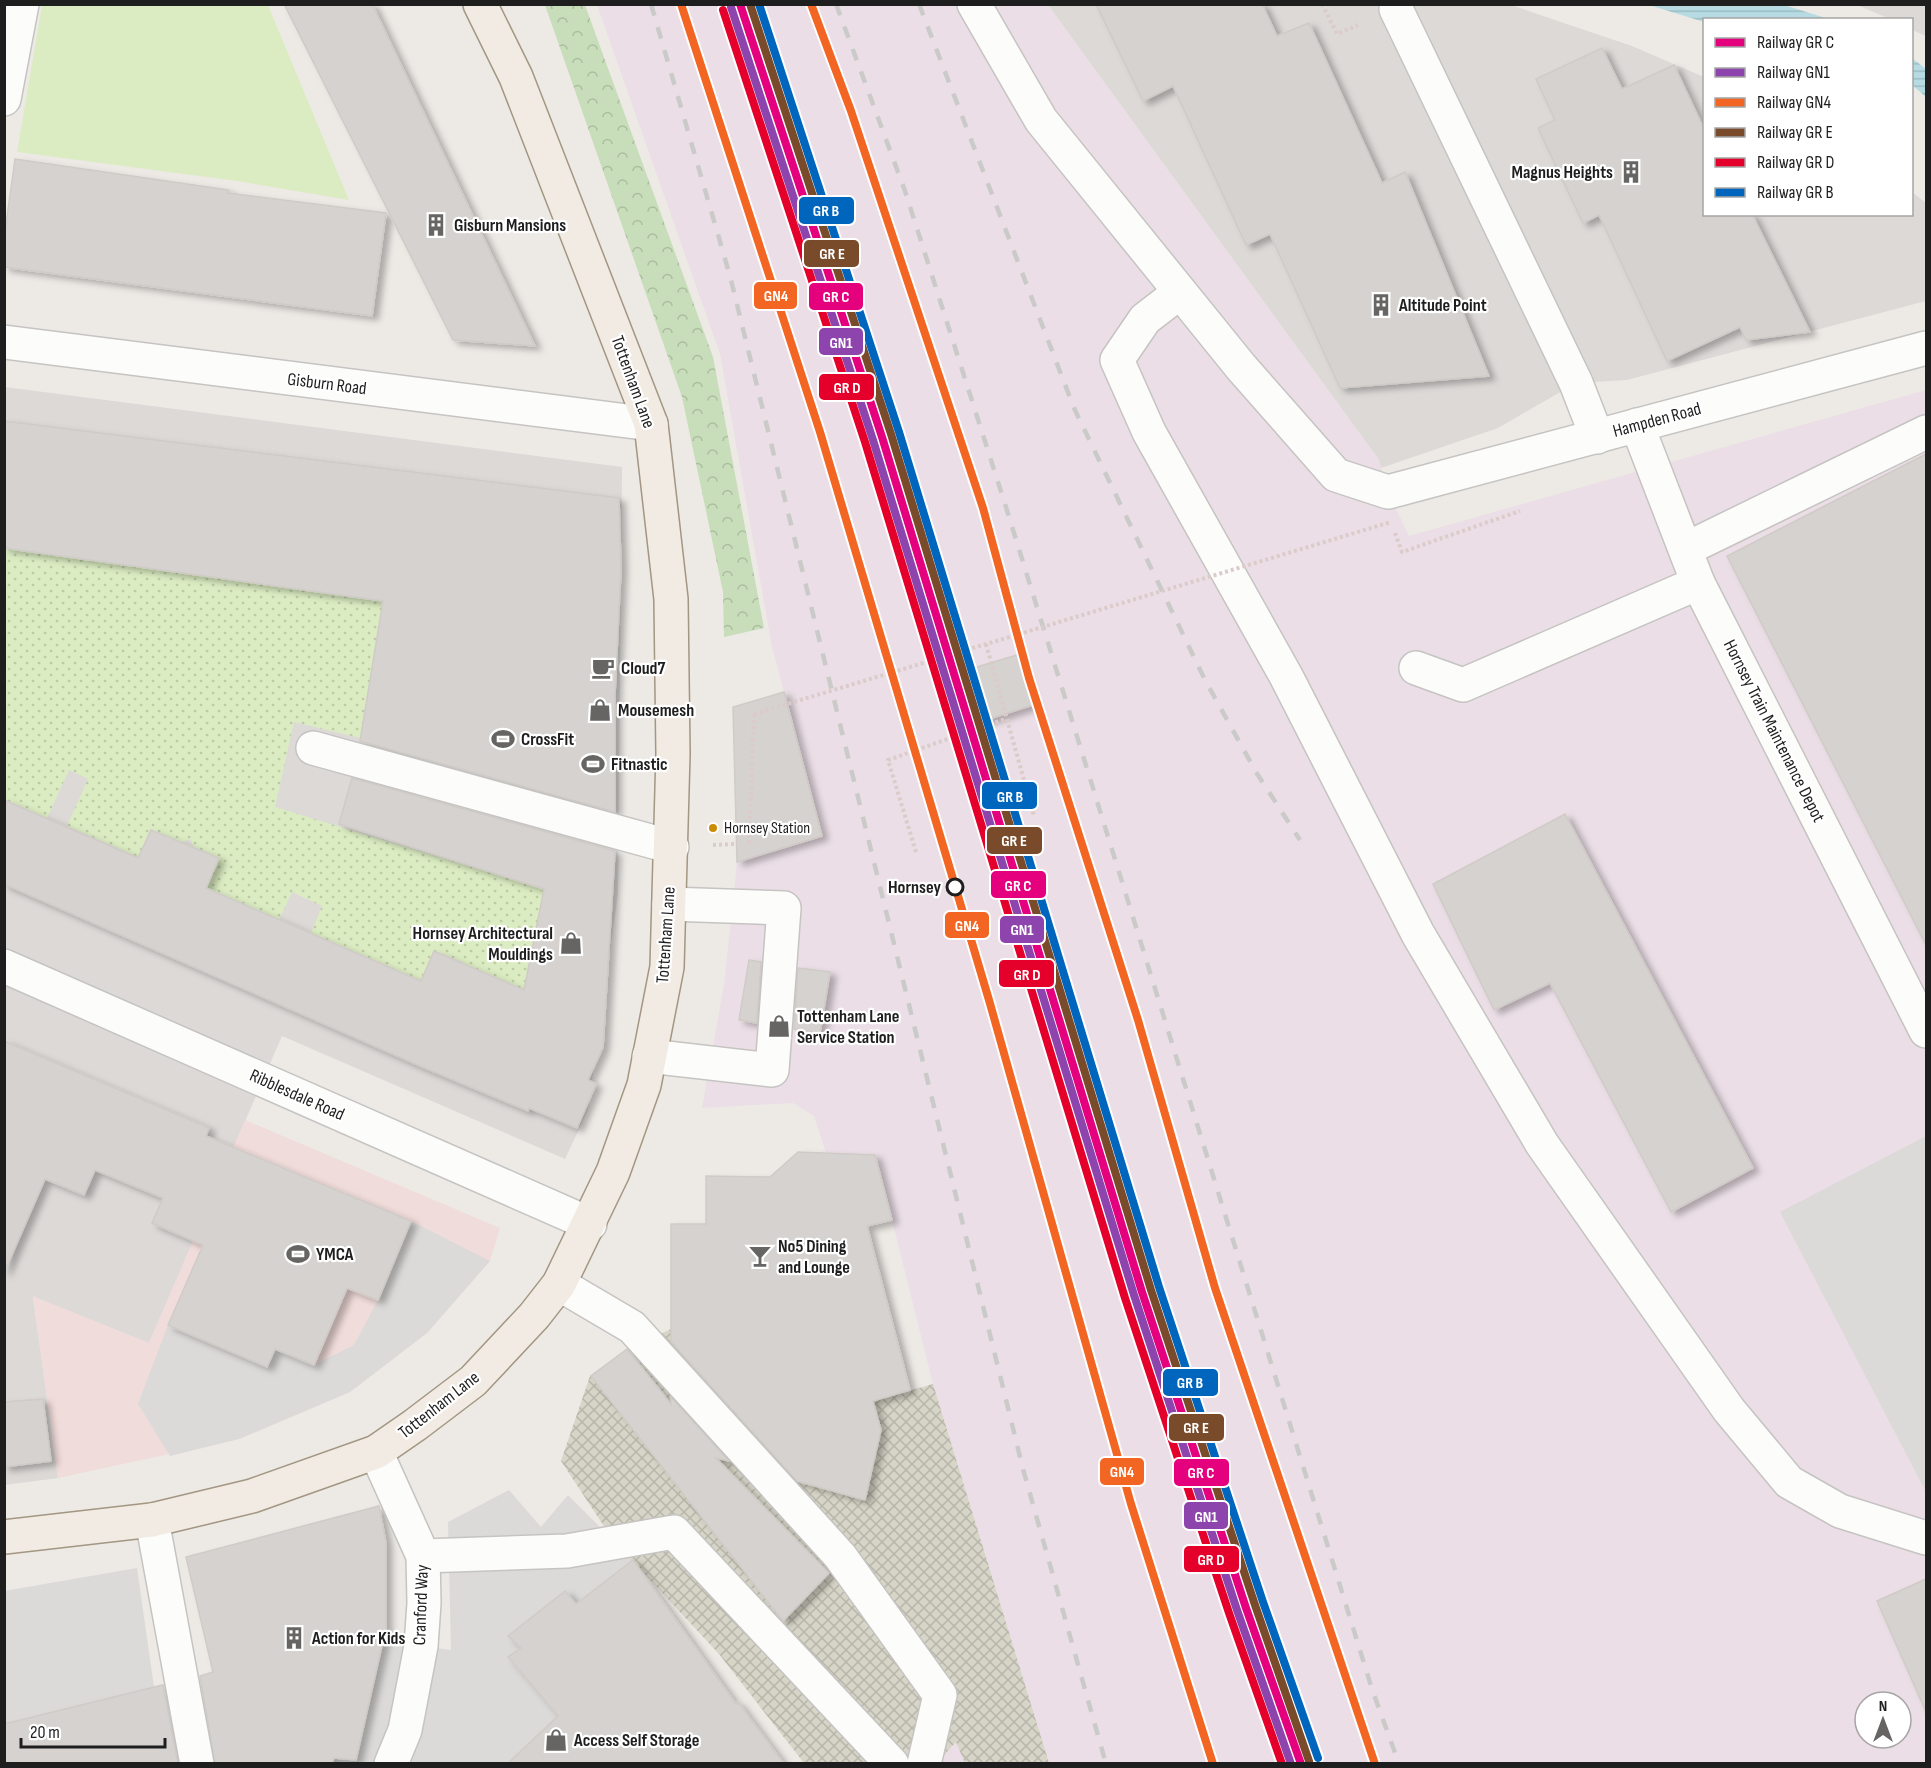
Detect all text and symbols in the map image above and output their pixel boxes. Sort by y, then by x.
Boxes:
legend [1703,18,1913,216]
text: Railway GR C [1757,32,1834,53]
text: Railway GN1 [1757,62,1830,83]
text: Railway GN4 [1757,92,1831,113]
text: Railway GR E [1757,122,1833,143]
text: Railway GR D [1757,152,1834,173]
building icon: Magnus Heights [1618,159,1644,185]
place label: Magnus Heights [1512,162,1613,183]
text: Railway GR B [1757,182,1833,203]
line badge: GR B [798,196,855,225]
text: GR B [813,202,840,221]
building icon: Gisburn Mansions [423,212,449,238]
place label: Gisburn Mansions [454,215,566,236]
line badge: GR E [803,239,860,268]
text: GR E [819,245,845,264]
line badge: GN4 [753,281,798,310]
line badge: GR C [808,282,864,311]
text: GN4 [764,287,789,306]
text: GR C [823,288,849,307]
building icon: Altitude Point [1368,292,1394,318]
place label: Altitude Point [1398,295,1487,316]
line badge: GN1 [818,327,864,356]
street label: Tottenham Lane [607,333,659,431]
text: GN1 [829,334,853,353]
street label: Gisburn Road [286,369,368,399]
line badge: GR D [818,373,875,401]
text: GR D [833,379,861,398]
street label: Hampden Road [1611,398,1703,442]
street label: Hornsey Train Maintenance Depot [1719,636,1829,826]
cafe icon: Cloud7 [590,655,616,681]
place label: Cloud7 [621,658,665,679]
shop icon: Mousemesh [587,697,613,723]
place label: Mousemesh [618,700,694,721]
sports icon: CrossFit [490,726,516,752]
place label: CrossFit [521,729,574,750]
sports icon: Fitnastic [580,751,606,777]
place label: Fitnastic [611,754,668,775]
line badge: GR B [981,781,1038,810]
text: GR B [997,788,1024,807]
place label: Hornsey Station [724,819,810,838]
marker: Hornsey Station [707,822,719,834]
line badge: GR E [986,826,1043,855]
text: GR E [1001,832,1027,851]
line badge: GR C [990,870,1047,899]
place label: Hornsey [888,877,942,898]
text: GR C [1005,877,1031,896]
marker: Hornsey [946,878,964,896]
street label: Tottenham Lane [652,886,680,984]
line badge: GN4 [944,911,990,939]
line badge: GN1 [999,915,1045,944]
text: GN4 [955,917,980,936]
text: GN1 [1010,921,1034,940]
place label: Hornsey Architectural Mouldings [413,923,553,965]
shop icon: Hornsey Architectural Mouldings [558,930,584,956]
line badge: GR D [998,959,1055,988]
text: GR D [1013,966,1041,985]
place label: Tottenham Lane Service Station [797,1006,899,1048]
shop icon: Tottenham Lane Service Station [766,1013,792,1039]
street label: Ribblesdale Road [246,1065,348,1125]
place label: No5 Dining and Lounge [778,1236,850,1278]
sports icon: YMCA [285,1241,311,1267]
bar icon: No5 Dining and Lounge [747,1243,773,1269]
place label: YMCA [316,1244,354,1265]
street label: Tottenham Lane [394,1367,484,1443]
line badge: GR B [1162,1368,1219,1397]
text: GR B [1177,1374,1204,1393]
line badge: GR E [1168,1413,1225,1442]
text: GR E [1183,1419,1209,1438]
line badge: GN4 [1099,1457,1145,1486]
line badge: GR C [1173,1458,1230,1487]
text: GN4 [1110,1463,1135,1482]
text: GR C [1188,1464,1214,1483]
line badge: GN1 [1183,1501,1229,1530]
text: GN1 [1194,1508,1218,1527]
line badge: GR D [1183,1545,1240,1573]
text: GR D [1197,1551,1225,1570]
street label: Cranford Way [409,1564,433,1646]
building icon: Action for Kids [281,1625,307,1651]
place label: Action for Kids [311,1628,405,1649]
north arrow [1853,1690,1913,1750]
text: N [1879,1697,1887,1716]
scale bar [21,1711,165,1749]
text: 20 m [30,1722,60,1743]
shop icon: Access Self Storage [543,1727,569,1753]
place label: Access Self Storage [573,1730,700,1751]

